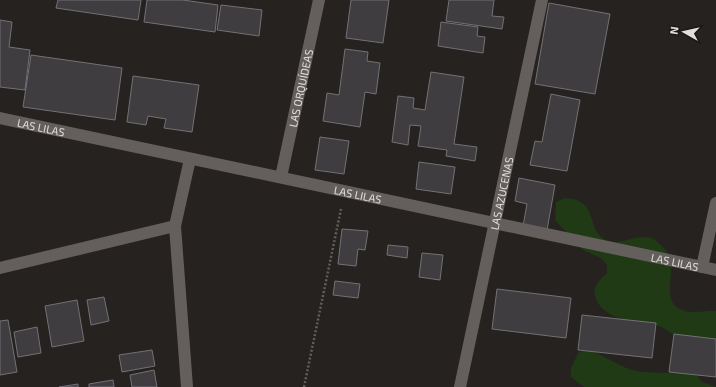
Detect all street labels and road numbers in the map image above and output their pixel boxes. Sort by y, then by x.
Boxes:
street label: LAS ORQUÍDEAS [285,48,315,128]
street label: LAS LILAS [16,115,66,138]
street label: LAS AZUCENAS [487,156,515,231]
street label: LAS LILAS [333,183,383,205]
street label: LAS LILAS [650,250,700,273]

